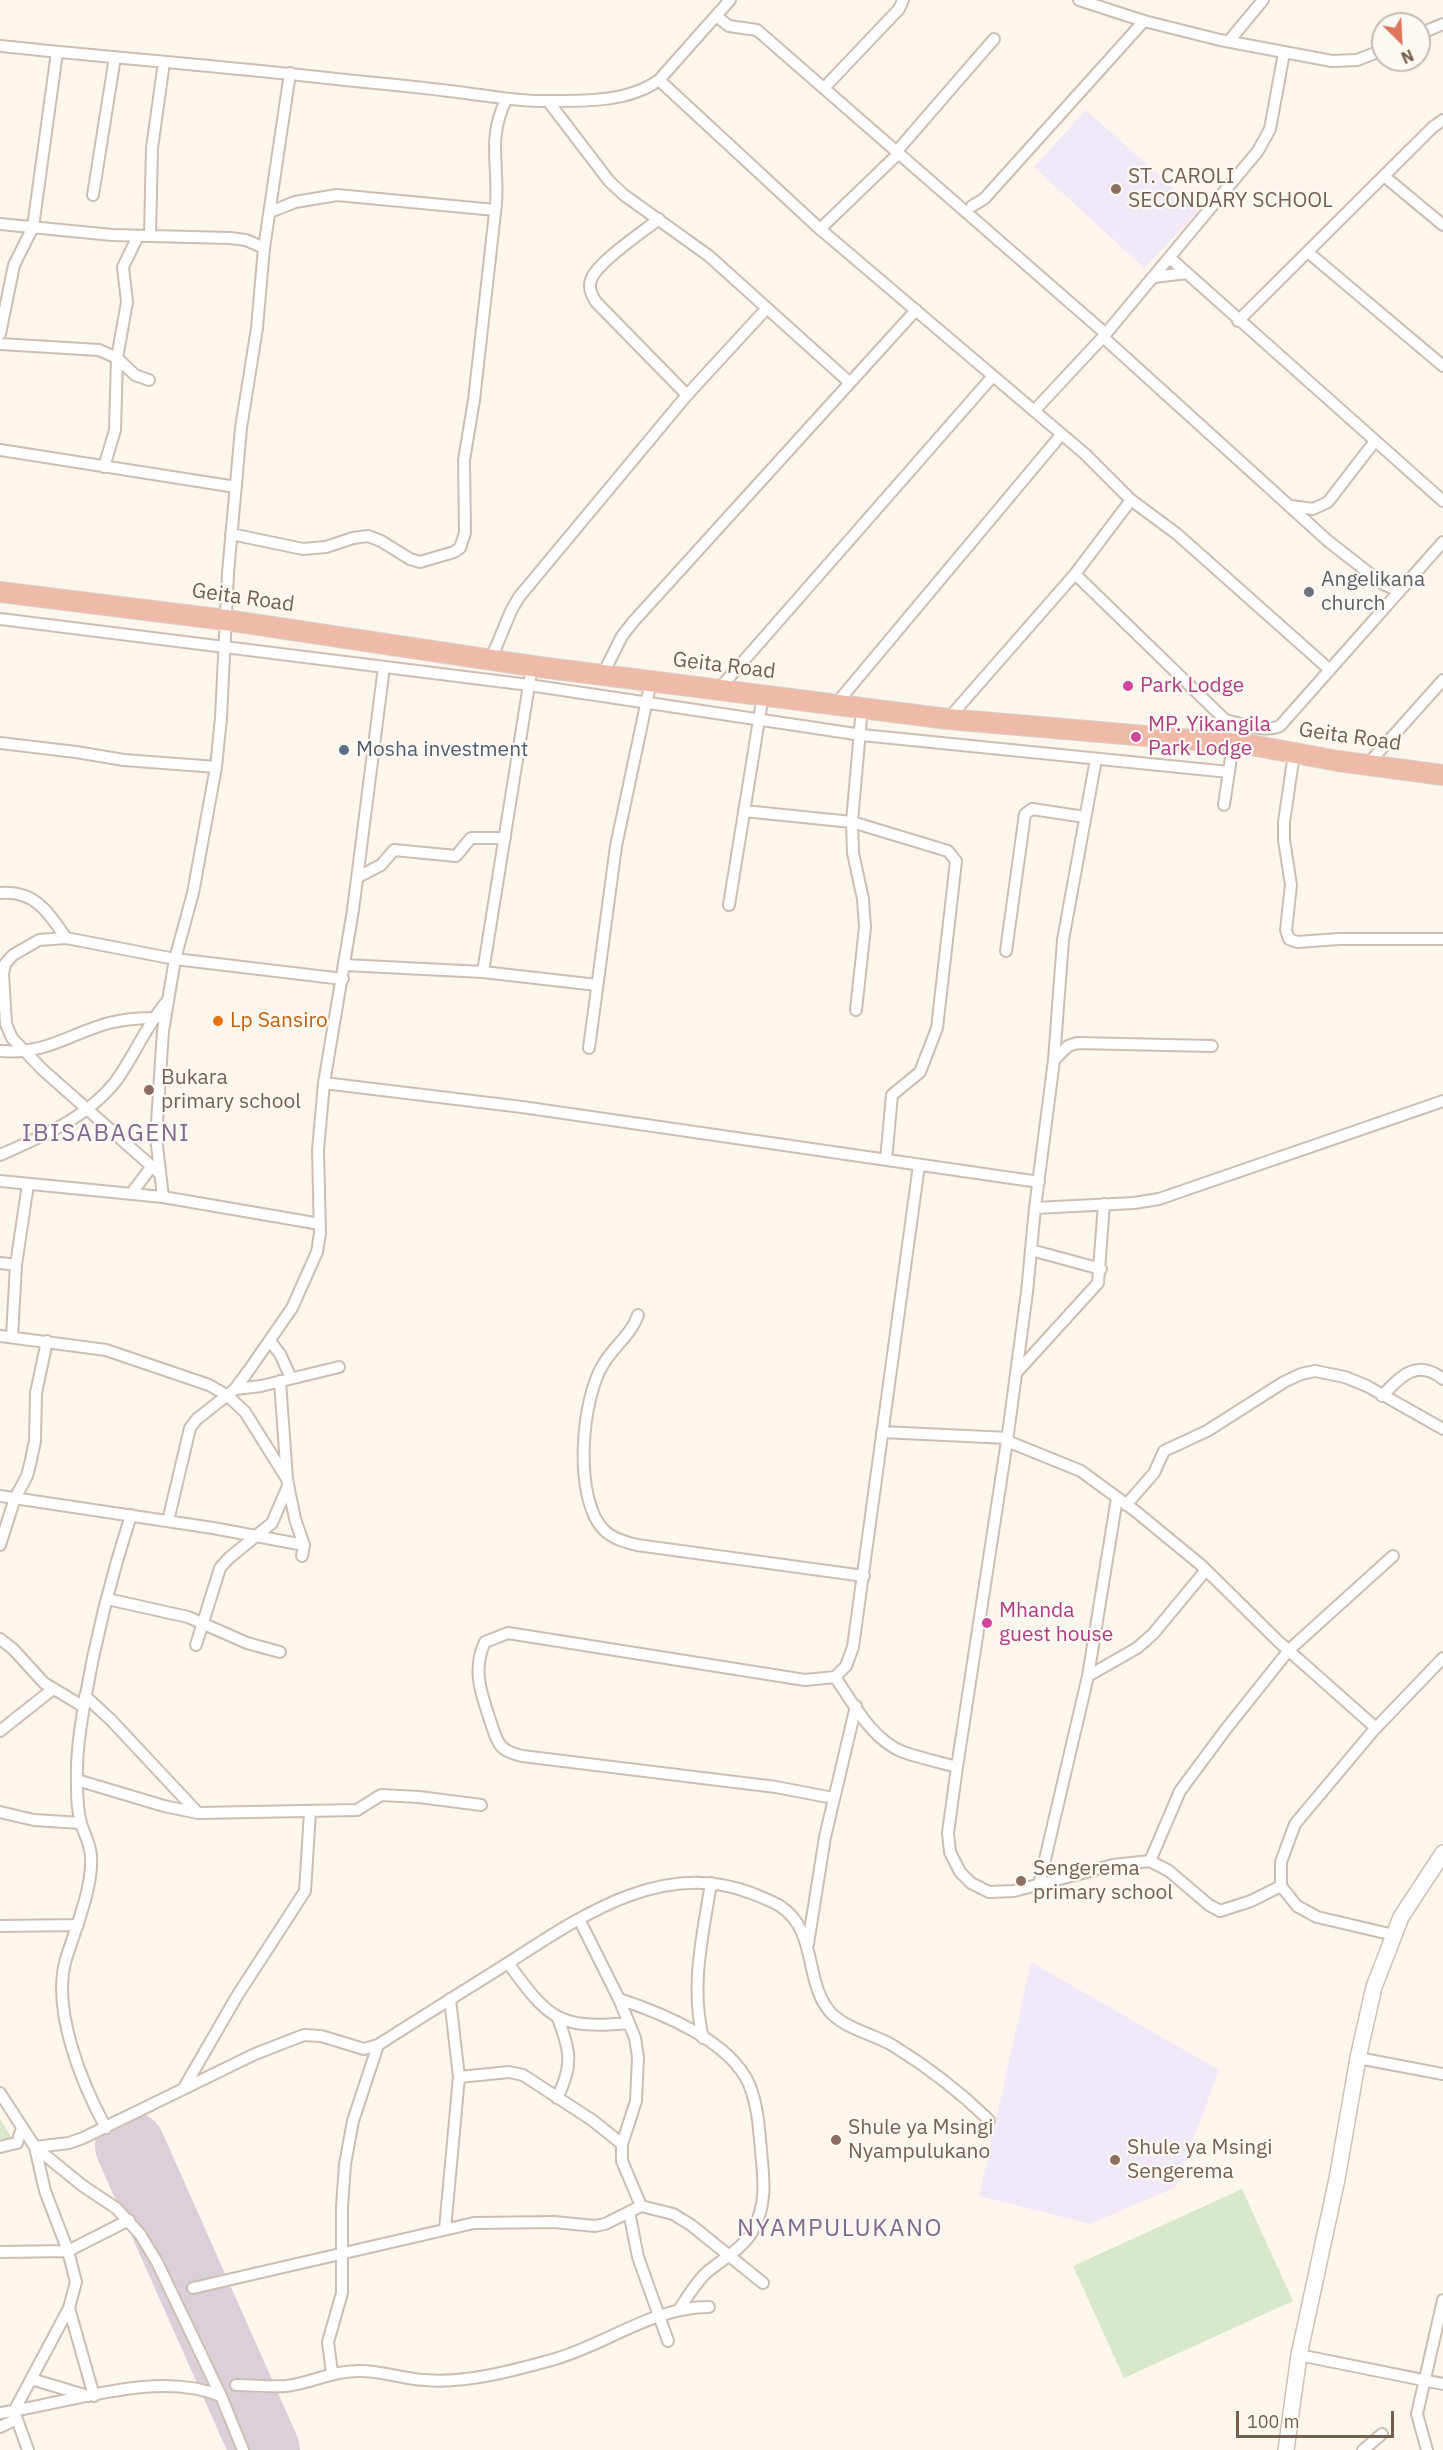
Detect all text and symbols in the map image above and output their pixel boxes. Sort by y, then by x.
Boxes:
north arrow [1371,12,1431,72]
text: N [1398,45,1417,68]
place label: ST. CAROLI SECONDARY SCHOOL [1128,164,1333,214]
marker: ST. CAROLI SECONDARY SCHOOL [1109,182,1123,196]
place label: Angelikana church [1321,567,1425,617]
street label: Geita Road [190,578,296,618]
marker: Angelikana church [1302,585,1316,599]
street label: Geita Road [671,647,777,685]
place label: Park Lodge [1140,673,1244,699]
marker: Park Lodge [1121,679,1135,693]
place label: MP. Yikangila Park Lodge [1148,712,1271,762]
street label: Geita Road [1297,717,1403,757]
marker: MP. Yikangila Park Lodge [1129,730,1143,744]
place label: Mosha investment [356,737,528,763]
marker: Mosha investment [337,743,351,757]
place label: Lp Sansiro [230,1008,328,1034]
marker: Lp Sansiro [211,1014,225,1028]
place label: Bukara primary school [161,1065,301,1115]
marker: Bukara primary school [142,1083,156,1097]
district label: IBISABAGENI [22,1120,190,1148]
place label: Mhanda guest house [999,1598,1113,1648]
marker: Mhanda guest house [980,1616,994,1630]
place label: Sengerema primary school [1033,1856,1173,1906]
marker: Sengerema primary school [1014,1874,1028,1888]
place label: Shule ya Msingi Nyampulukano [848,2115,993,2165]
marker: Shule ya Msingi Nyampulukano [829,2133,843,2147]
place label: Shule ya Msingi Sengerema [1127,2135,1272,2185]
marker: Shule ya Msingi Sengerema [1108,2153,1122,2167]
district label: NYAMPULUKANO [737,2215,943,2243]
scale bar [1239,2399,1396,2437]
text: 100 m [1247,2410,1299,2433]

